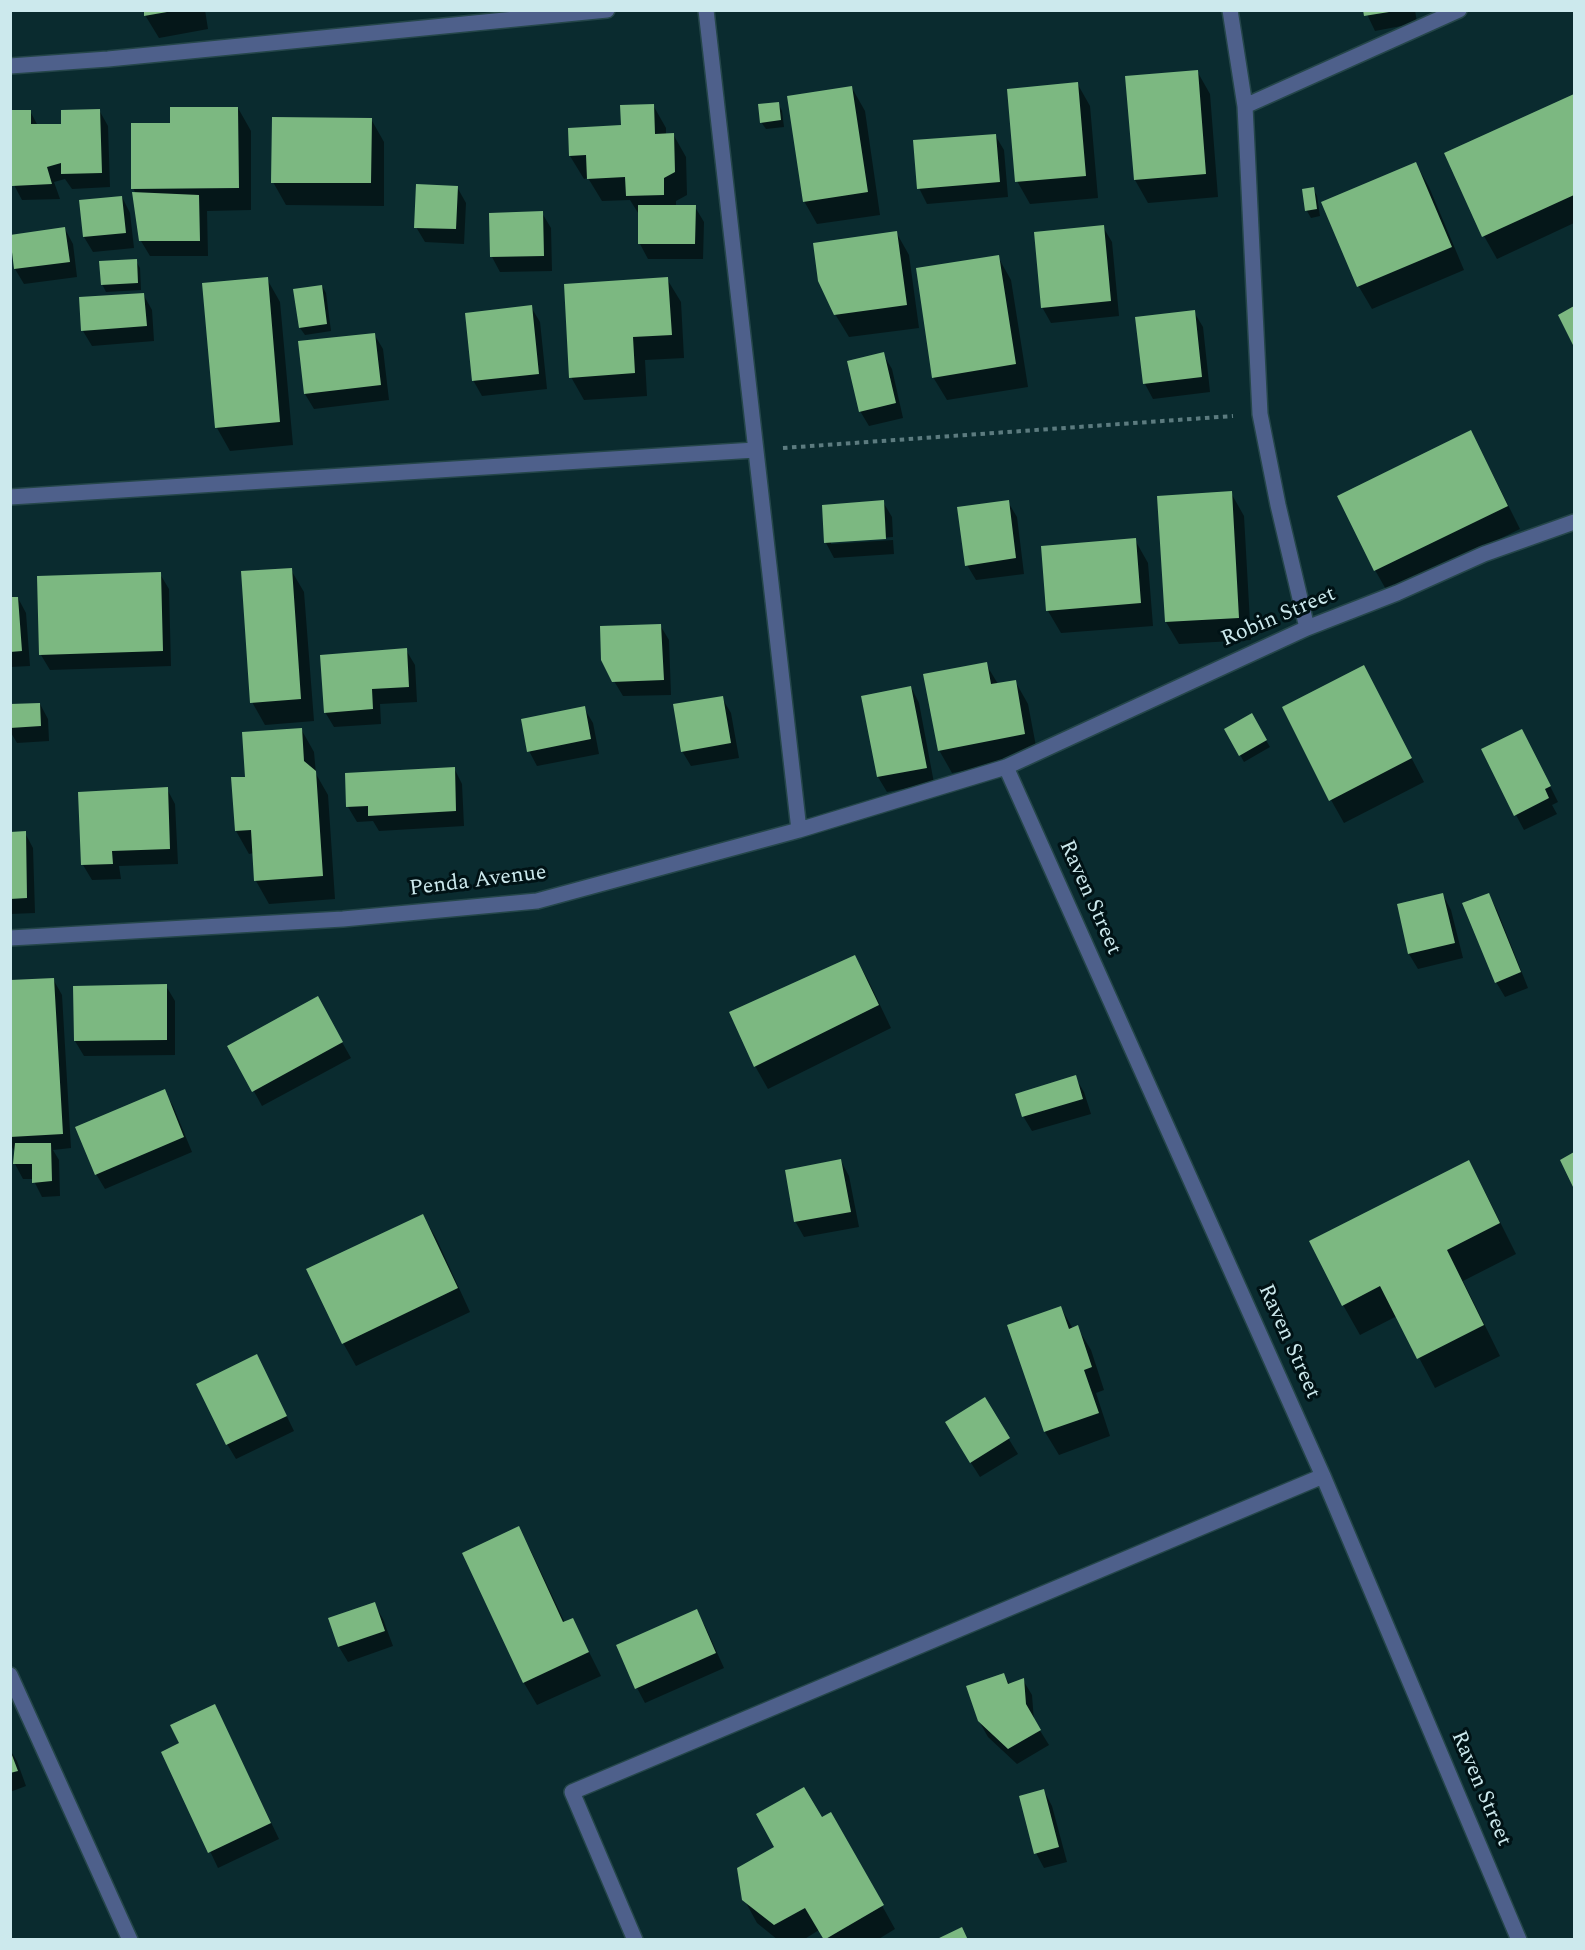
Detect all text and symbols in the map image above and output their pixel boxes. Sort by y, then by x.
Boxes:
street label: Robin Street [1218,582,1340,654]
street label: Raven Street [1052,837,1126,959]
street label: Penda Avenue [408,860,548,904]
street label: Raven Street [1251,1281,1325,1403]
street label: Raven Street [1444,1727,1516,1851]

